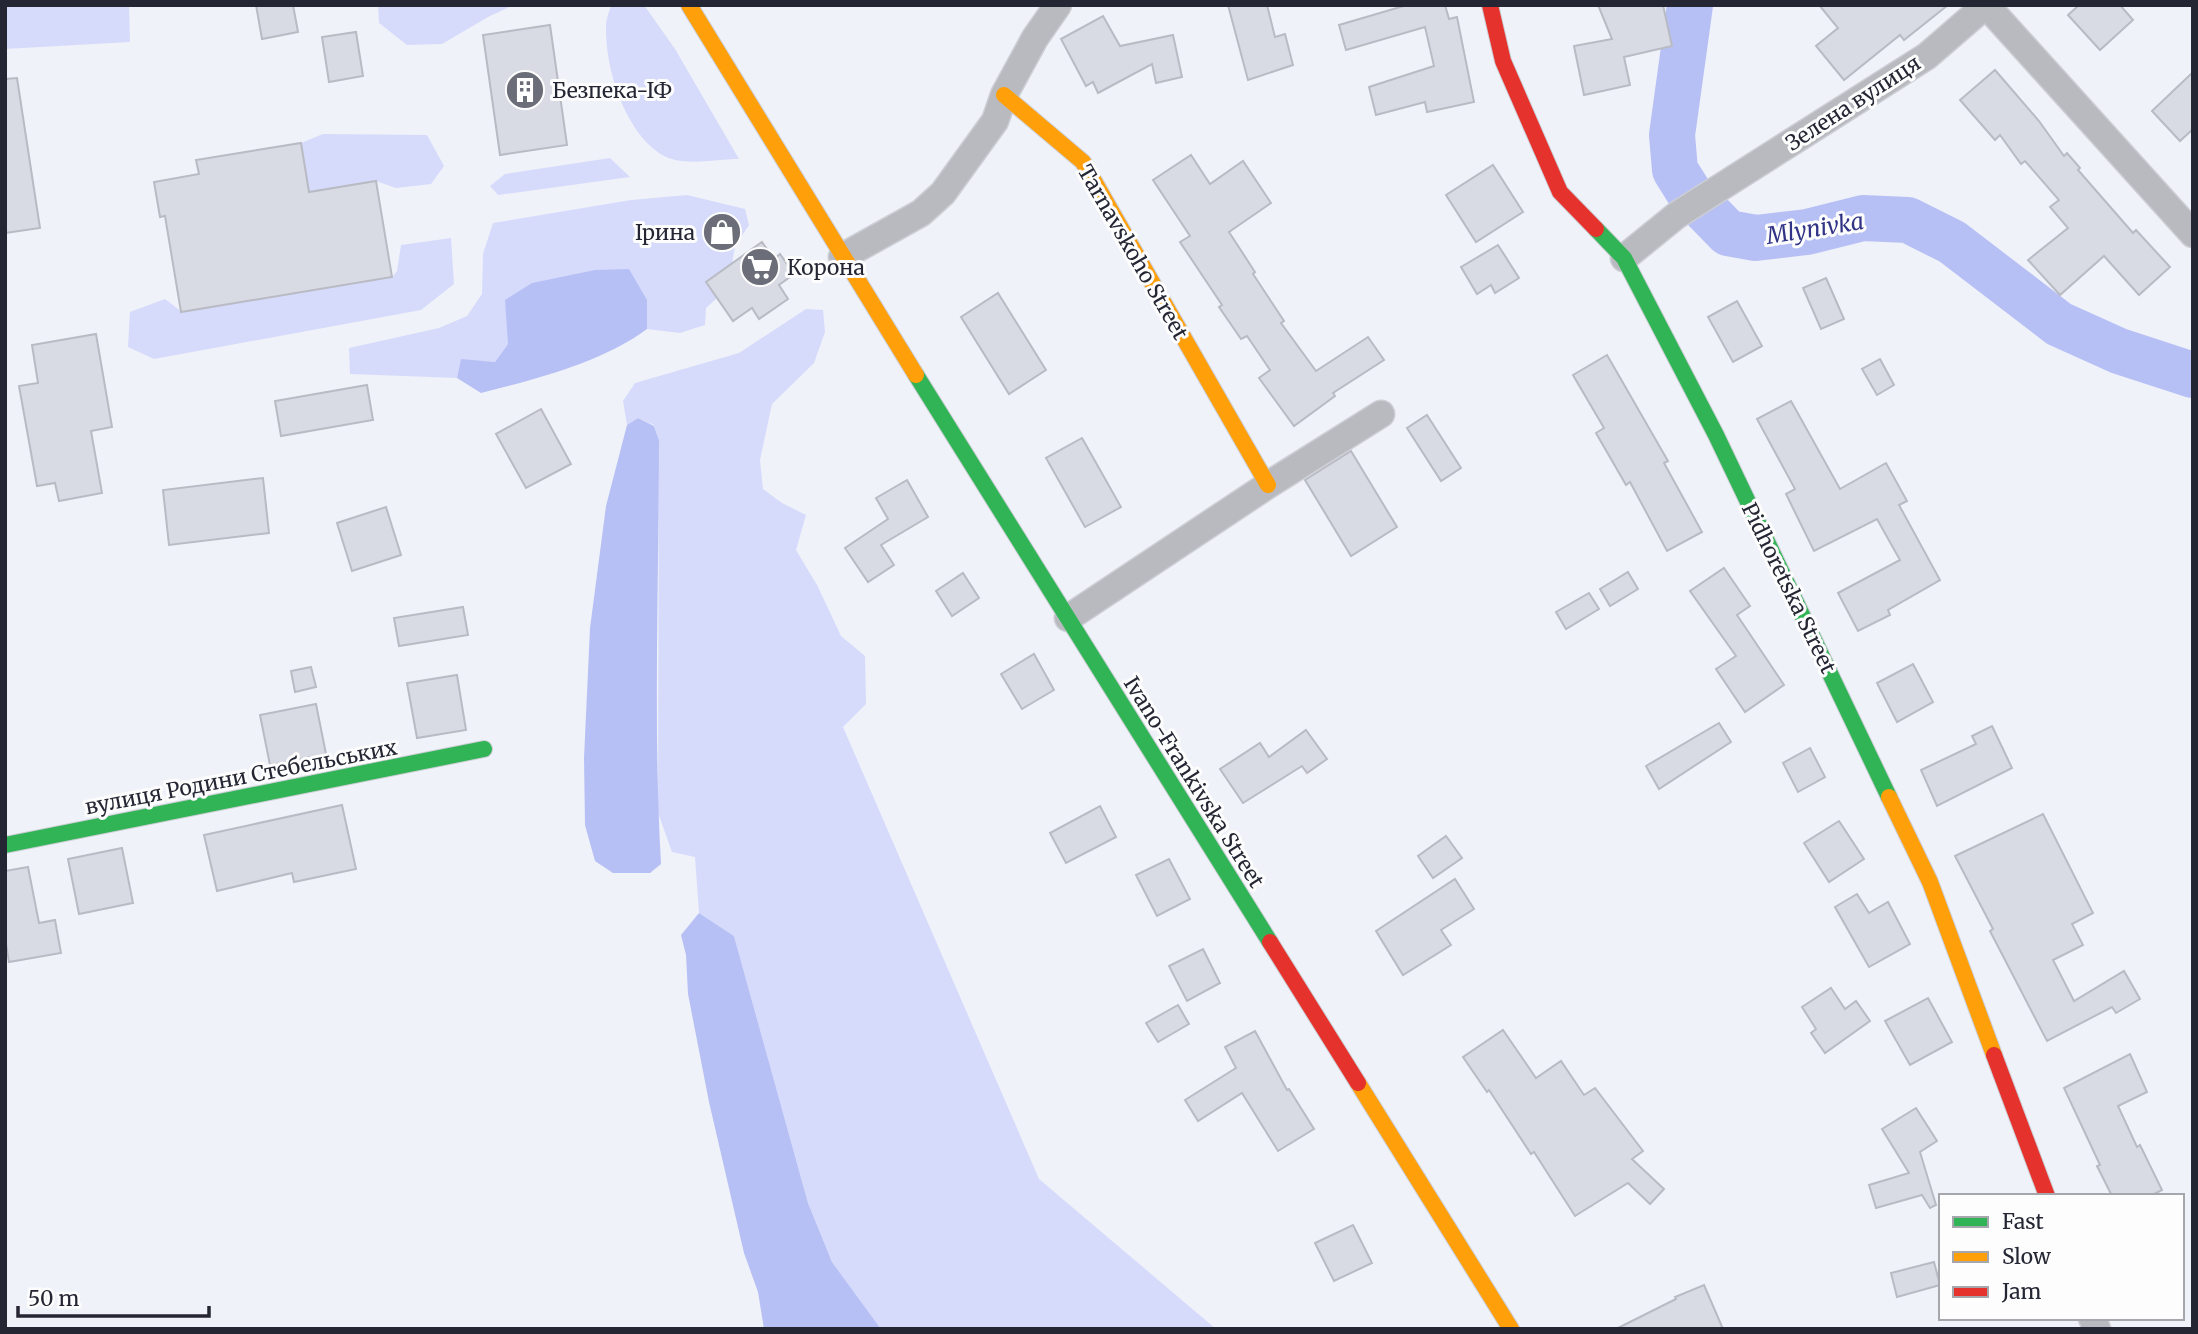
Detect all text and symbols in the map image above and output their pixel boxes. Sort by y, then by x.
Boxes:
street label: Зелена вулиця [1780,49,1926,157]
building icon: Безпека-ІФ [504,69,546,111]
place label: Безпека-ІФ [552,77,672,104]
street label: Tarnavskoho Street [1072,160,1194,344]
water label: Mlynivka [1763,206,1866,250]
shop icon: Ірина [701,211,743,253]
place label: Ірина [635,219,695,246]
supermarket icon: Корона [739,246,781,288]
place label: Корона [787,254,865,281]
street label: Pidhoretska Street [1736,498,1842,678]
street label: Ivano-Frankivska Street [1118,671,1270,893]
street label: вулиця Родини Стебельських [83,733,400,821]
legend [1939,1194,2184,1320]
text: Fast [2002,1208,2044,1235]
text: Slow [2002,1243,2051,1270]
scale bar [18,1274,208,1318]
text: Jam [2001,1278,2041,1305]
text: 50 m [28,1285,79,1312]

